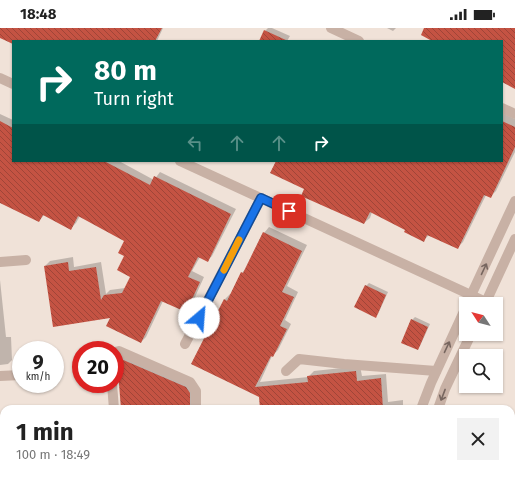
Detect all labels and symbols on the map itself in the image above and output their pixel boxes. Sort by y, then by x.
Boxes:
pin [272,194,306,228]
one-way arrow [481,263,488,275]
position arrow [178,297,220,339]
north arrow [459,297,503,341]
speed limit sign: 20 [72,341,124,393]
one-way arrow [444,342,451,354]
one-way arrow [438,388,446,400]

